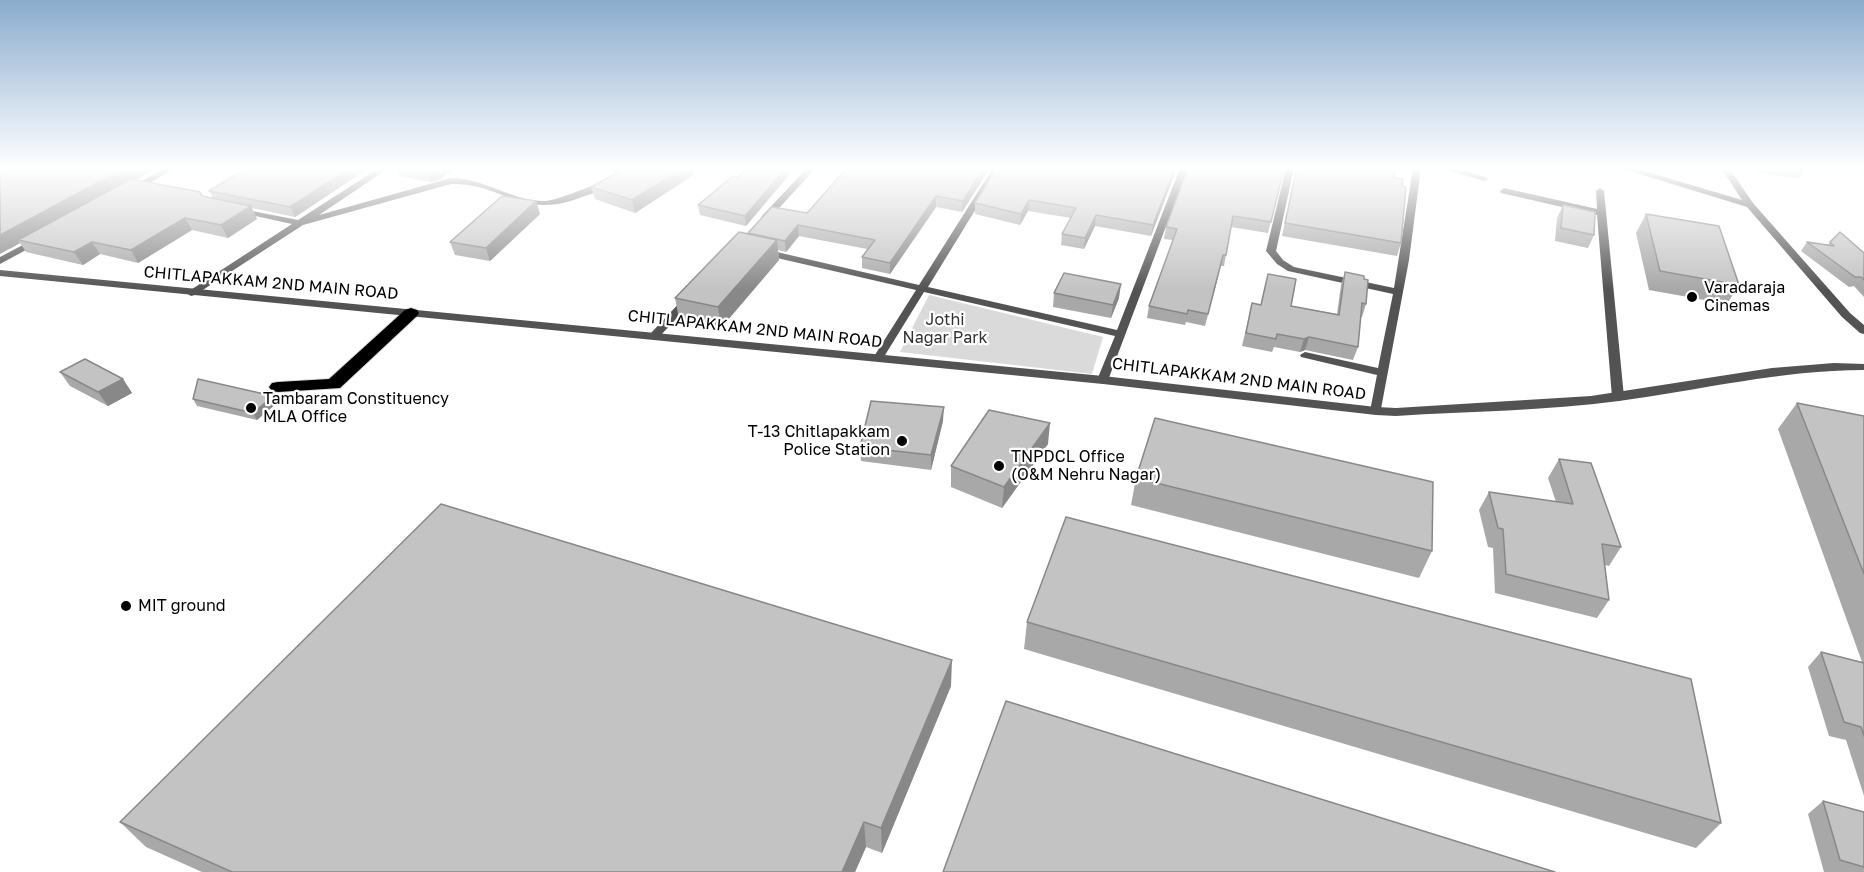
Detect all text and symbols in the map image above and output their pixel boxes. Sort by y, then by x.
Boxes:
street label: CHITLAPAKKAM 2ND MAIN ROAD [143,262,399,304]
place label: Varadaraja Cinemas [1704,278,1785,316]
marker: Varadaraja Cinemas [1685,290,1699,304]
street label: CHITLAPAKKAM 2ND MAIN ROAD [627,306,883,352]
park label: Jothi Nagar Park [903,310,987,348]
street label: CHITLAPAKKAM 2ND MAIN ROAD [1111,354,1367,404]
place label: Tambaram Constituency MLA Office [263,389,449,427]
marker: Tambaram Constituency MLA Office [244,401,258,415]
place label: T-13 Chitlapakkam Police Station [748,422,890,460]
marker: T-13 Chitlapakkam Police Station [895,434,909,448]
place label: TNPDCL Office (O&M Nehru Nagar) [1011,447,1161,485]
marker: TNPDCL Office (O&M Nehru Nagar) [992,459,1006,473]
place label: MIT ground [138,596,226,616]
marker: MIT ground [119,599,133,613]

